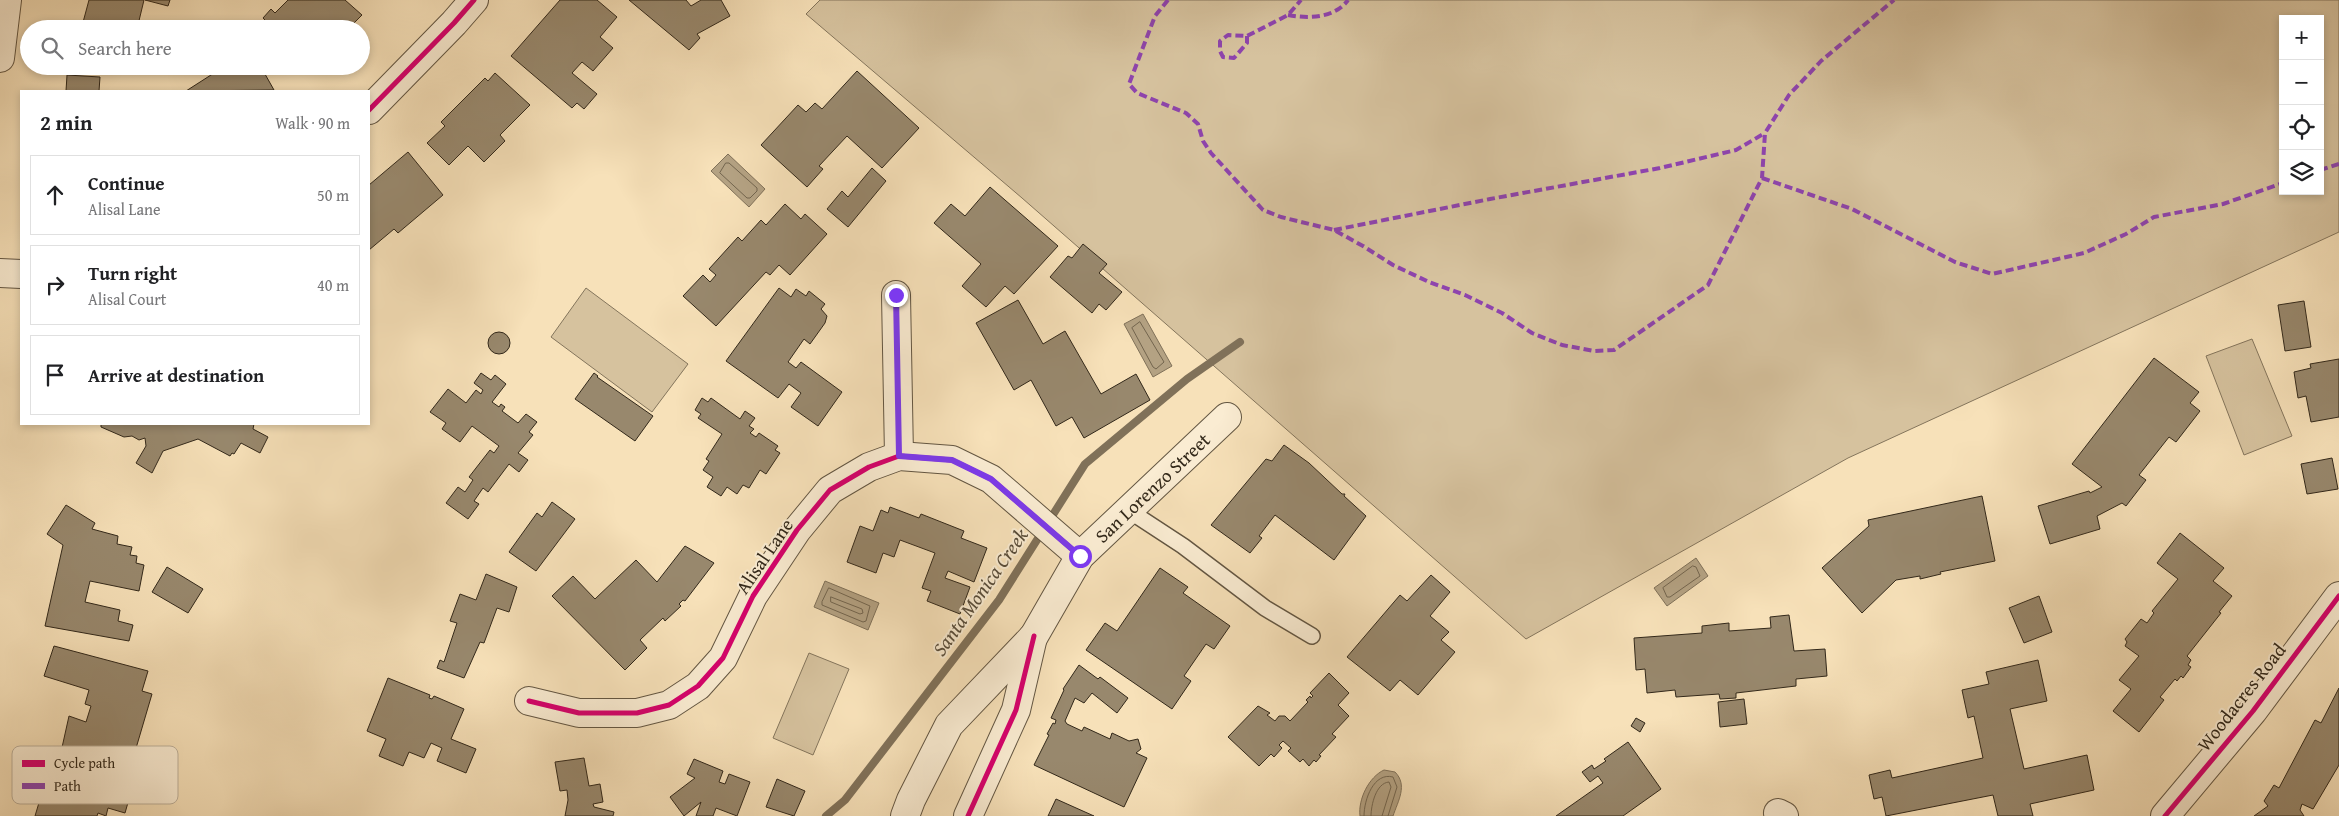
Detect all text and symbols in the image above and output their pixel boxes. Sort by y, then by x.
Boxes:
map controls [2279,15,2324,195]
button: + [2279,15,2324,60]
search box [20,20,370,75]
icon: search [38,34,66,62]
text: Search here [78,34,172,62]
button: − [2279,60,2324,105]
button: locate [2279,105,2324,150]
text: 2 min [40,107,92,138]
text: Walk · 90 m [275,111,350,135]
button: layers [2279,150,2324,195]
text: Continue [88,169,165,197]
icon: ahead [41,181,69,209]
text: 50 m [317,183,349,207]
text: Alisal Lane [88,197,160,221]
text: Turn right [88,259,177,287]
icon: right [41,271,69,299]
text: 40 m [317,273,349,297]
route end [885,284,908,307]
text: Alisal Court [88,287,166,311]
icon: arrive [41,361,69,389]
text: Arrive at destination [88,361,264,389]
street label: San Lorenzo Street [1088,426,1216,549]
street label: Alisal Lane [728,512,800,600]
water label: Santa Monica Creek [925,521,1035,662]
route start [1069,545,1092,568]
street label: Woodacres Road [2190,636,2293,757]
legend [12,746,178,804]
text: Cycle path [54,753,115,773]
text: Path [54,776,81,796]

